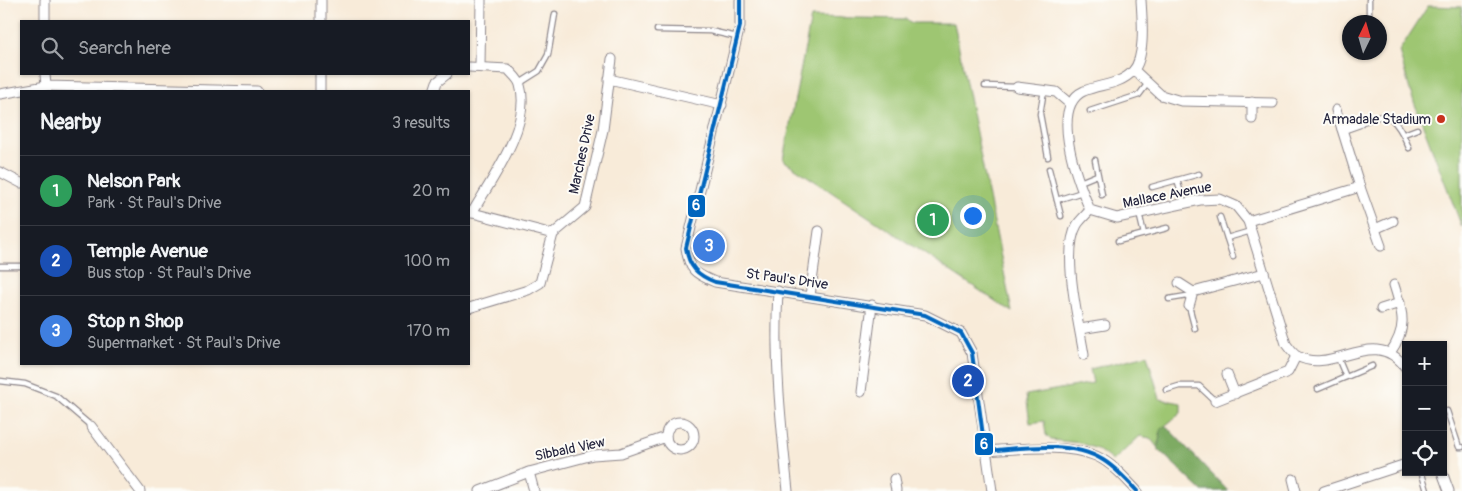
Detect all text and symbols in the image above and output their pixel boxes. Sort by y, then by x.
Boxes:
north arrow [1342,15,1387,60]
search box [20,20,470,75]
icon: search [38,34,66,62]
text: Search here [78,36,171,60]
text: Nearby [40,109,101,136]
place label: Armadale Stadium [1323,111,1431,128]
street label: Marches Drive [565,112,599,196]
text: 3 results [392,113,450,133]
marker: Armadale Stadium [1435,113,1447,125]
text: Nelson Park [87,169,180,193]
street label: Mallace Avenue [1121,178,1213,212]
text: 1 [53,181,59,201]
text: 20 m [412,181,450,201]
text: Park · St Paul's Drive [87,193,222,213]
line badge: 6 [687,194,706,218]
text: 6 [692,197,700,214]
pin: 1 [917,201,949,239]
your location [960,203,986,229]
pin: 3 [693,227,725,265]
text: Temple Avenue [87,239,208,263]
text: 2 [52,251,60,271]
text: 100 m [404,251,450,271]
text: Bus stop · St Paul's Drive [87,263,251,283]
street label: St Paul's Drive [745,265,829,293]
text: Stop n Shop [87,309,183,333]
text: 3 [52,321,60,341]
text: 170 m [407,321,450,341]
text: Supermarket · St Paul's Drive [87,333,280,353]
map controls [1402,341,1447,476]
button: + [1402,341,1447,386]
pin: 2 [952,362,984,400]
button: − [1402,386,1447,431]
button: locate [1402,431,1447,476]
line badge: 6 [974,432,994,456]
street label: Sibbald View [533,433,607,465]
text: 6 [980,436,988,453]

